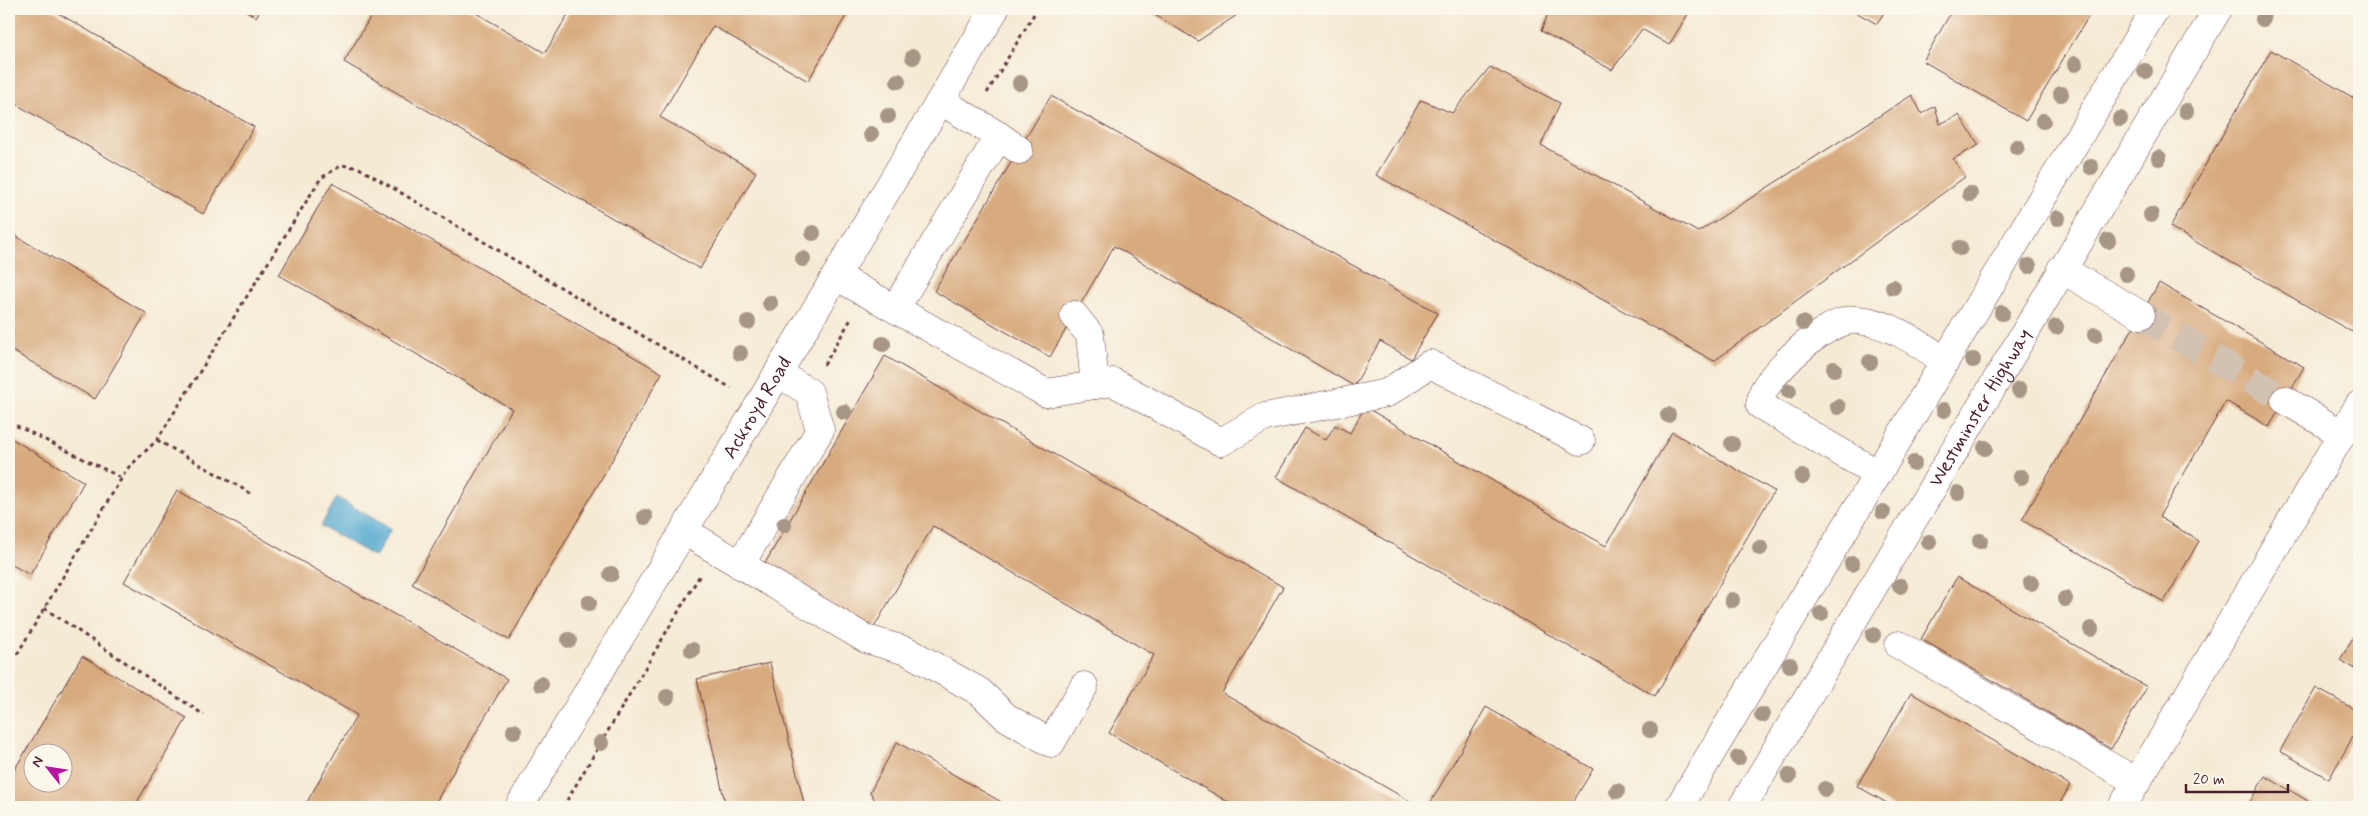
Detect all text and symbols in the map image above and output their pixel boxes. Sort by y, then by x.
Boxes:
street label: Westminster Highway [1922,323,2038,492]
street label: Ackroyd Road [716,351,798,464]
north arrow [22,744,72,794]
text: N [27,753,48,771]
scale bar [2186,761,2288,793]
text: 20 m [2193,770,2225,790]

